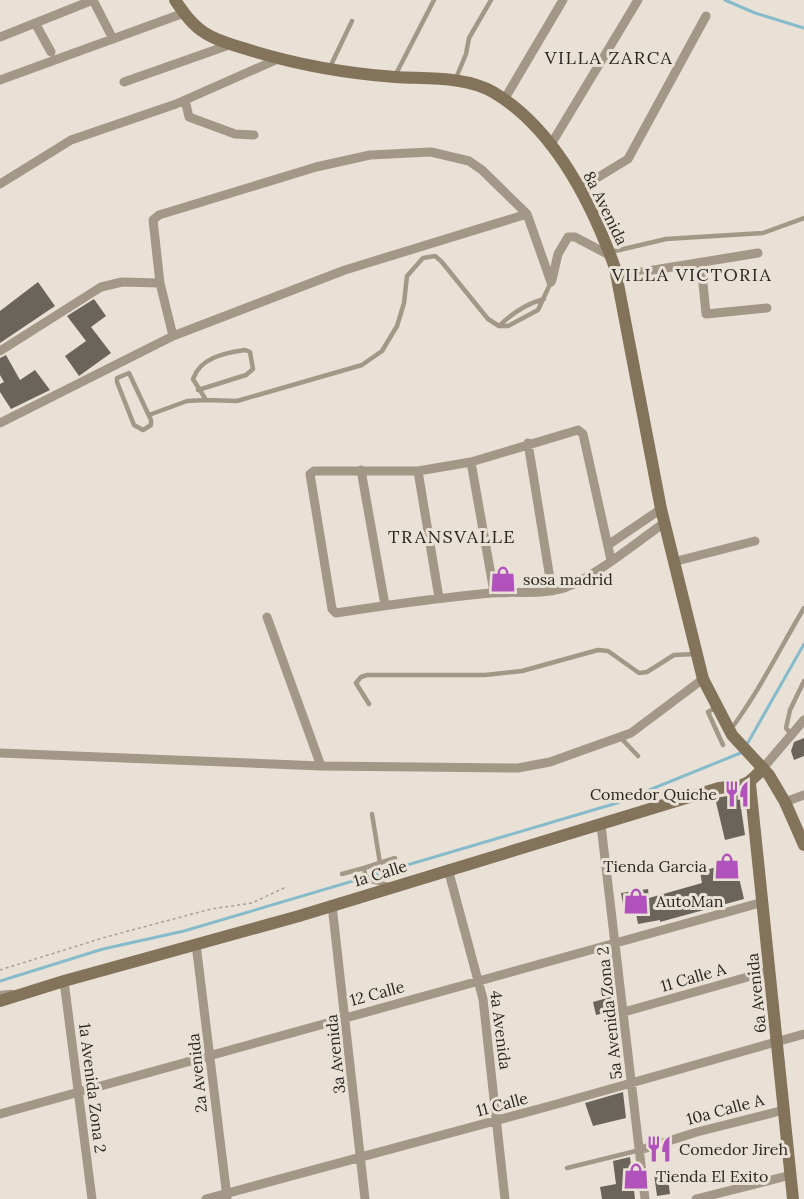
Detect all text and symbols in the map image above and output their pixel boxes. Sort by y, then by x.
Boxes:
district label: VILLA ZARCA [544,46,673,69]
street label: 8a Avenida [580,168,632,248]
district label: VILLA VICTORIA [611,263,772,286]
district label: TRANSVALLE [388,525,516,548]
shop icon: sosa madrid [488,564,518,594]
place label: sosa madrid [523,569,613,589]
restaurant icon: Comedor Quiche [722,779,752,809]
place label: Comedor Quiche [590,784,717,804]
shop icon: Tienda Garcia [712,851,742,881]
street label: 1a Calle [351,855,410,891]
place label: Tienda Garcia [603,856,707,876]
shop icon: AutoMan [621,886,651,916]
place label: AutoMan [655,891,724,911]
street label: 5a Avenida Zona 2 [592,945,626,1081]
street label: 6a Avenida [742,952,770,1034]
street label: 11 Calle A [658,958,729,996]
street label: 12 Calle [348,976,407,1010]
street label: 4a Avenida [486,989,516,1071]
street label: 3a Avenida [321,1013,349,1095]
street label: 1a Avenida Zona 2 [75,1022,111,1154]
street label: 2a Avenida [183,1032,211,1114]
street label: 11 Calle [474,1087,530,1120]
street label: 10a Calle A [684,1089,767,1129]
restaurant icon: Comedor Jireh [644,1134,674,1164]
place label: Comedor Jireh [679,1139,788,1159]
shop icon: Tienda El Exito [621,1161,651,1191]
place label: Tienda El Exito [656,1166,768,1186]

